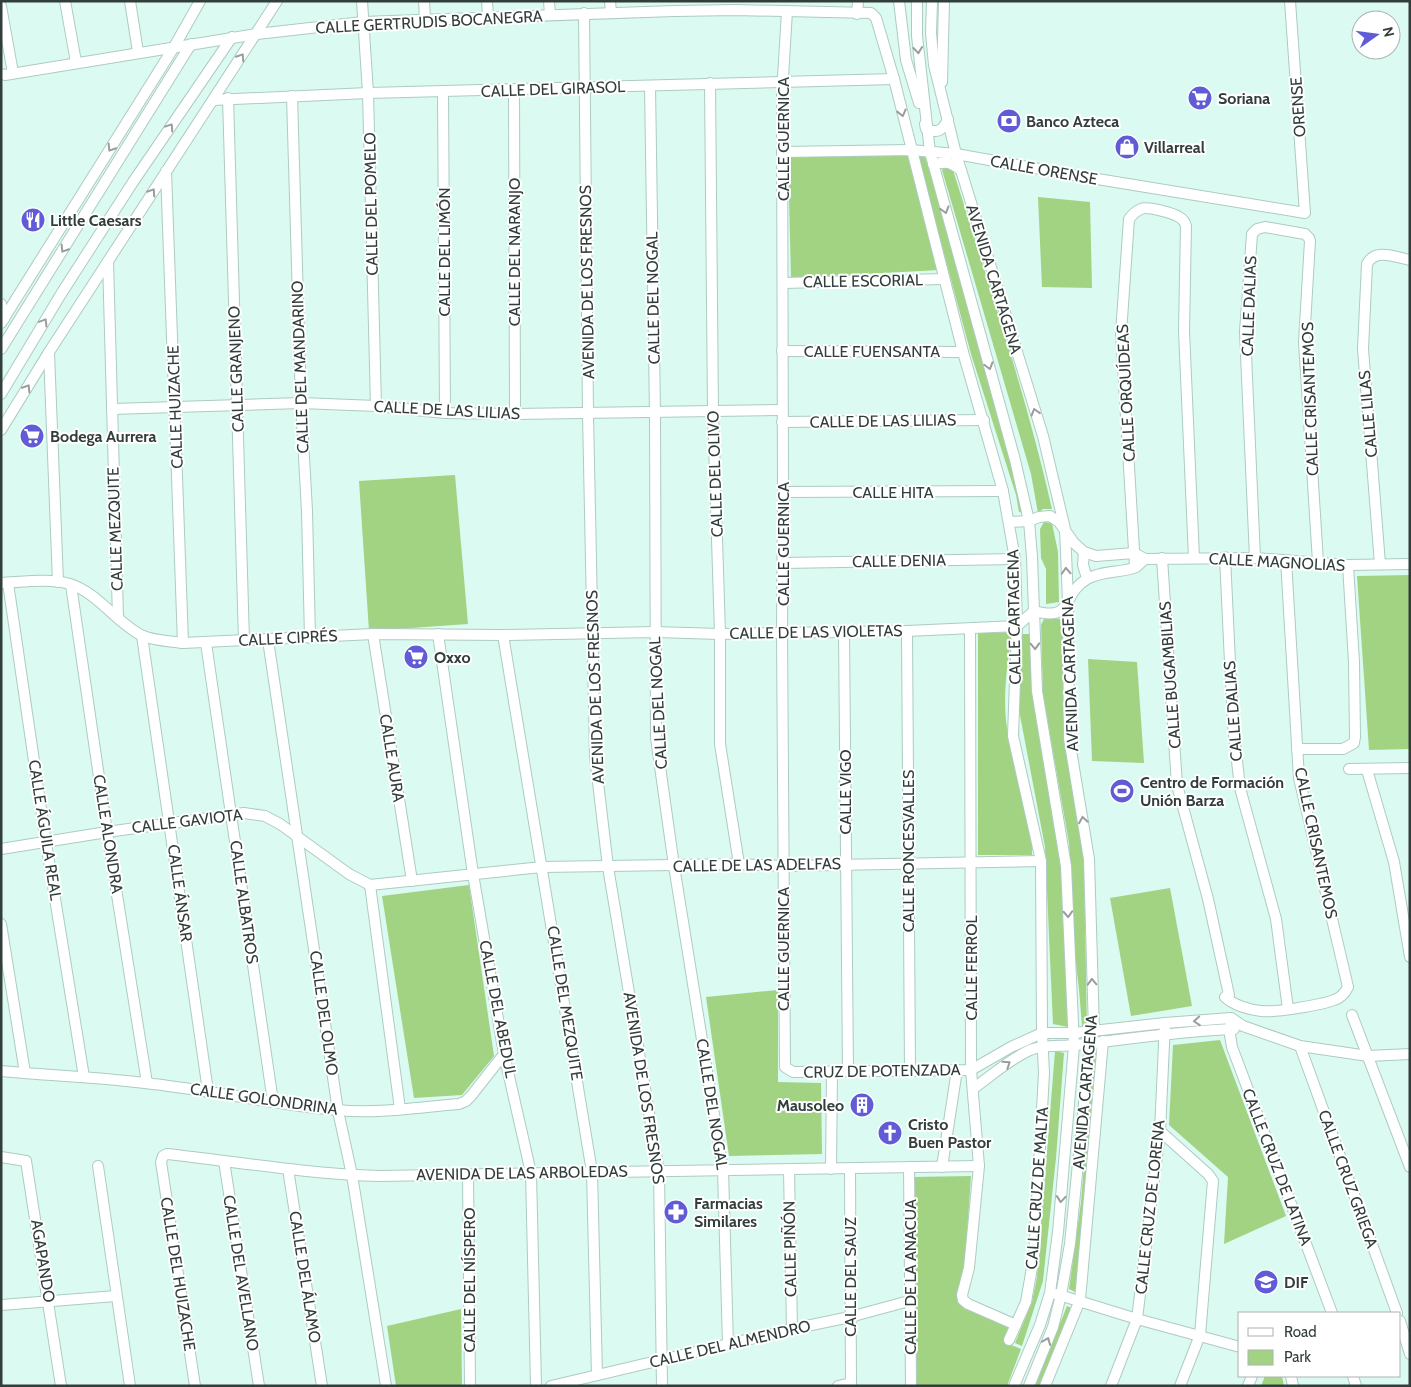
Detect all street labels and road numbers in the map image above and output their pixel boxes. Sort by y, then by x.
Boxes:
street label: CALLE GERTRUDIS BOCANEGRA [315,7,543,37]
street label: ORENSE [1286,76,1310,138]
street label: CALLE DEL GIRASOL [481,77,625,101]
street label: CALLE GUERNICA [774,77,793,201]
street label: CALLE DEL POMELO [360,132,382,276]
street label: CALLE ORENSE [989,151,1099,189]
street label: CALLE DEL NARANJO [505,178,524,326]
street label: AVENIDA DE LOS FRESNOS [576,185,598,379]
street label: CALLE DEL LIMÓN [435,188,454,316]
street label: AVENIDA CARTAGENA [962,202,1026,356]
street label: CALLE DEL NOGAL [642,232,664,364]
street label: CALLE DALIAS [1238,255,1260,357]
street label: CALLE ESCORIAL [803,270,923,292]
street label: CALLE DEL MANDARINO [287,280,313,454]
street label: CALLE GRANJENO [224,306,248,432]
street label: CALLE CRISANTEMOS [1298,322,1322,476]
street label: CALLE ORQUÍDEAS [1113,324,1139,462]
street label: CALLE FUENSANTA [804,342,940,361]
street label: CALLE HUIZACHE [163,345,187,469]
street label: CALLE LILAS [1355,370,1381,458]
street label: CALLE DE LAS LILIAS [373,397,521,423]
street label: CALLE DEL OLIVO [703,410,727,538]
street label: CALLE DE LAS LILIAS [810,410,956,432]
street label: CALLE MEZQUITE [103,467,127,591]
street label: CALLE GUERNICA [774,482,793,606]
street label: CALLE HITA [852,483,934,502]
street label: CALLE CARTAGENA [1003,549,1025,685]
street label: CALLE MAGNOLIAS [1208,549,1346,575]
street label: CALLE DENIA [852,551,946,571]
street label: AVENIDA DE LOS FRESNOS [582,590,608,784]
street label: AVENIDA CARTAGENA [1058,596,1082,752]
street label: CALLE BUGAMBILIAS [1155,601,1185,749]
street label: CALLE DE LAS VIOLETAS [729,621,903,643]
street label: CALLE CIPRÉS [238,626,338,650]
street label: CALLE DEL NOGAL [645,636,671,770]
street label: CALLE DALIAS [1220,660,1246,762]
street label: CALLE AURA [376,713,408,804]
street label: CALLE VIGO [836,749,855,835]
street label: CALLE ÁGUILA REAL [24,758,66,902]
street label: CALLE CRISANTEMOS [1291,766,1341,920]
street label: CALLE RONCESVALLES [899,770,918,932]
street label: CALLE ALONDRA [89,773,127,895]
street label: CALLE GAVIOTA [131,805,244,837]
street label: CALLE ALBATROS [226,839,262,965]
street label: CALLE ÁNSAR [164,843,196,943]
street label: CALLE DE LAS ADELFAS [673,854,841,876]
street label: CALLE GUERNICA [774,887,793,1011]
street label: CALLE FERROL [962,915,981,1021]
street label: CALLE DEL MEZQUITE [543,924,587,1082]
street label: CALLE DEL ABEDUL [475,939,521,1079]
street label: CALLE DEL OLMO [306,949,342,1077]
street label: AVENIDA DE LOS FRESNOS [619,991,669,1185]
street label: AVENIDA CARTAGENA [1069,1014,1101,1170]
street label: CALLE DEL NOGAL [692,1037,732,1171]
street label: CRUZ DE POTENZADA [803,1060,961,1082]
street label: CALLE GOLONDRINA [189,1079,339,1119]
street label: CALLE CRUZ DE LATINA [1238,1086,1316,1248]
street label: CALLE CRUZ DE MALTA [1022,1106,1052,1270]
street label: CALLE CRUZ GRIEGA [1314,1107,1382,1251]
street label: CALLE CRUZ DE LORENA [1131,1119,1169,1295]
street label: AVENIDA DE LAS ARBOLEDAS [416,1162,628,1184]
street label: CALLE DEL AVELLANO [219,1194,263,1352]
street label: CALLE DEL HUIZACHE [156,1196,200,1353]
street label: CALLE DE LA ANACUA [901,1199,920,1355]
street label: CALLE PIÑÓN [780,1201,800,1297]
street label: CALLE DEL NÍSPERO [460,1208,479,1353]
street label: CALLE DEL ÁLAMO [285,1210,325,1344]
street label: CALLE DEL SAUZ [841,1217,860,1337]
street label: AGAPANDO [27,1218,59,1304]
street label: CALLE DEL ALMENDRO [648,1316,812,1372]

